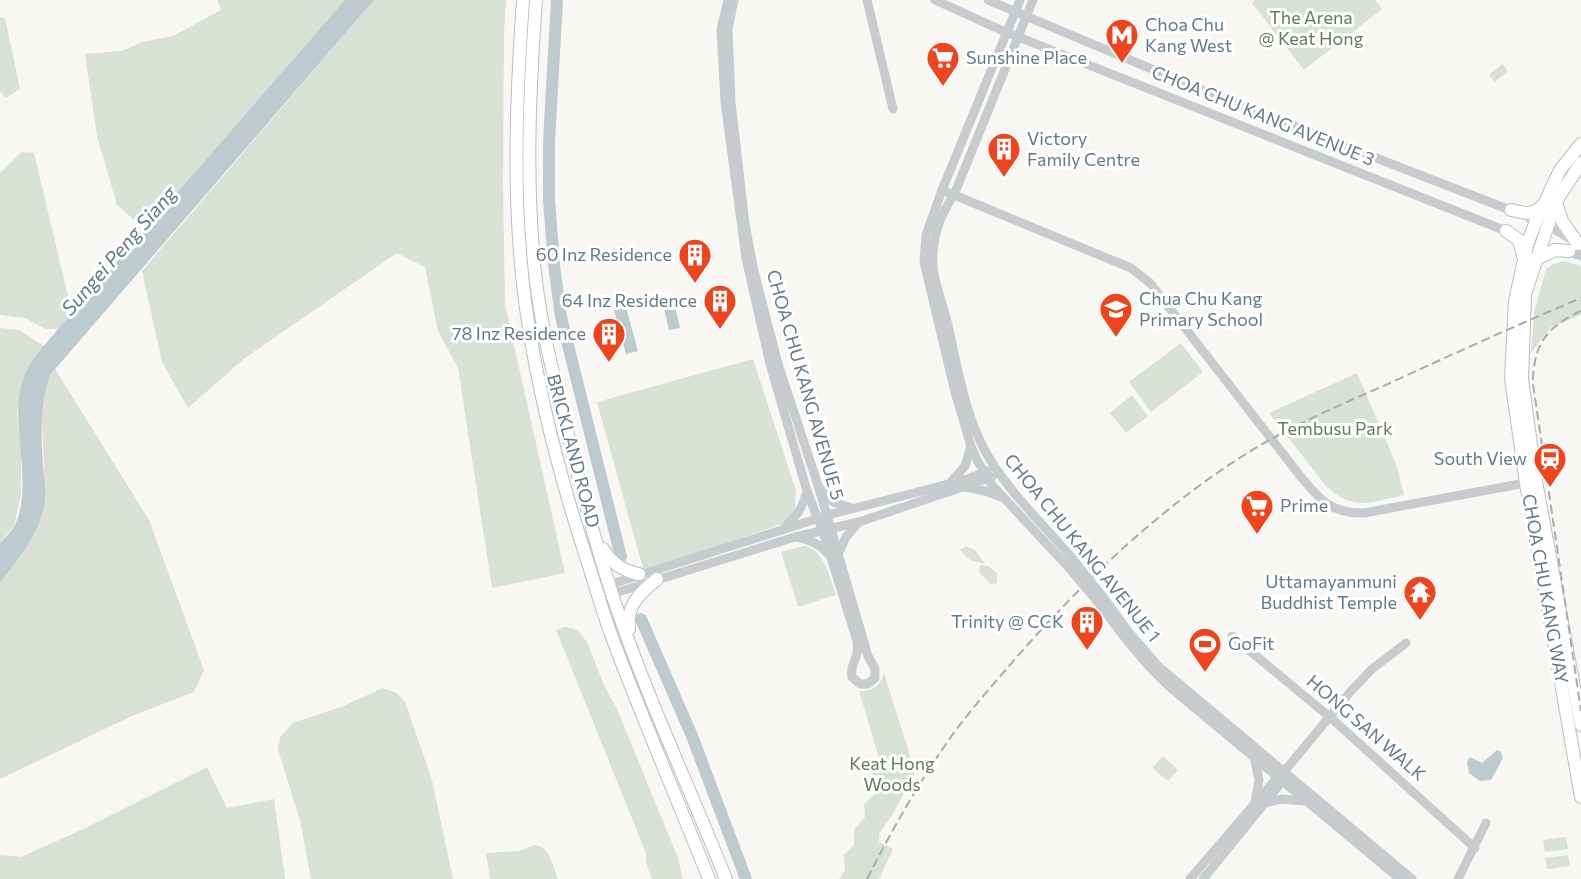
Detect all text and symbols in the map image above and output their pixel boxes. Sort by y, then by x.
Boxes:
park label: The Arena @ Keat Hong [1259,6,1364,49]
place label: Choa Chu Kang West [1145,13,1232,56]
metro station icon: Choa Chu Kang West [1104,17,1140,64]
supermarket icon: Sunshine Place [925,40,961,87]
place label: Sunshine Place [966,46,1087,68]
street label: CHOA CHU KANG AVENUE 3 [1149,60,1378,170]
place label: Victory Family Centre [1027,127,1140,170]
building icon: Victory Family Centre [986,131,1022,178]
water label: Sungei Peng Siang [56,180,182,320]
building icon: 60 Inz Residence [677,237,713,284]
place label: 60 Inz Residence [536,243,672,265]
street label: CHOA CHU KANG AVENUE 5 [763,267,849,502]
building icon: 64 Inz Residence [702,283,738,330]
place label: Chua Chu Kang Primary School [1139,287,1263,330]
place label: 64 Inz Residence [562,289,697,311]
school or university icon: Chua Chu Kang Primary School [1098,291,1134,338]
building icon: 78 Inz Residence [591,316,627,363]
place label: 78 Inz Residence [452,322,586,344]
street label: BRICKLAND ROAD [543,372,605,530]
park label: Tembusu Park [1277,417,1393,439]
station icon: South View [1532,441,1568,488]
place label: South View [1434,447,1527,469]
street label: CHOA CHU KANG AVENUE 1 [1000,449,1165,646]
supermarket icon: Prime [1239,488,1275,535]
street label: CHOA CHU KANG WAY [1518,492,1574,686]
place label: Prime [1280,494,1328,516]
place label: Uttamayanmuni Buddhist Temple [1261,570,1397,613]
temple icon: Uttamayanmuni Buddhist Temple [1402,574,1438,621]
building icon: Trinity @ CCK [1069,604,1105,651]
place label: Trinity @ CCK [951,610,1064,632]
sports icon: GoFit [1187,626,1223,673]
place label: GoFit [1228,632,1274,654]
street label: HONG SAN WALK [1303,670,1431,785]
park label: Keat Hong Woods [849,752,935,795]

